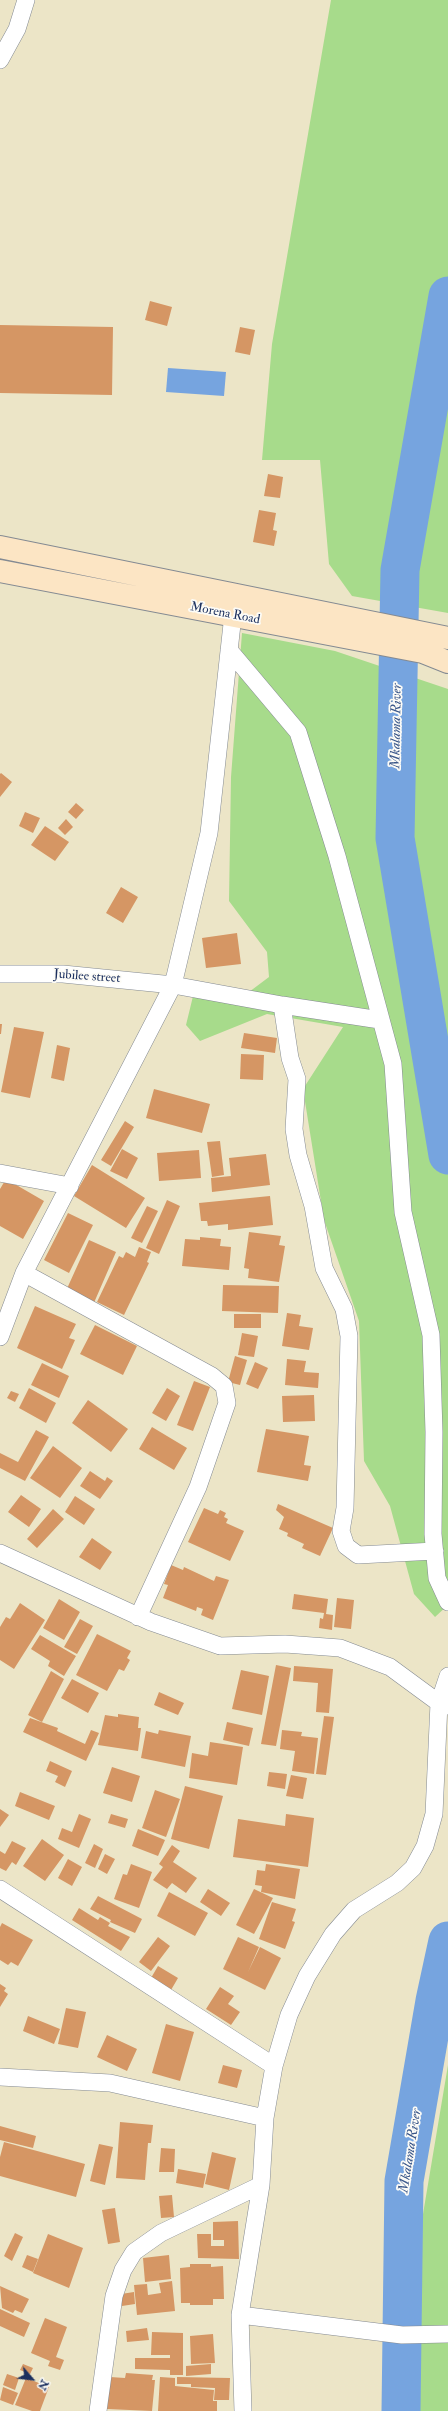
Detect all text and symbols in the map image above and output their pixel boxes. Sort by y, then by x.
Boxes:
street label: Morena Road [189,600,261,628]
water label: Mkalama River [388,683,406,769]
street label: Jubilee street [53,967,121,987]
water label: Mkalama River [396,2108,426,2194]
north arrow [12,2359,52,2399]
text: N [35,2377,51,2392]

